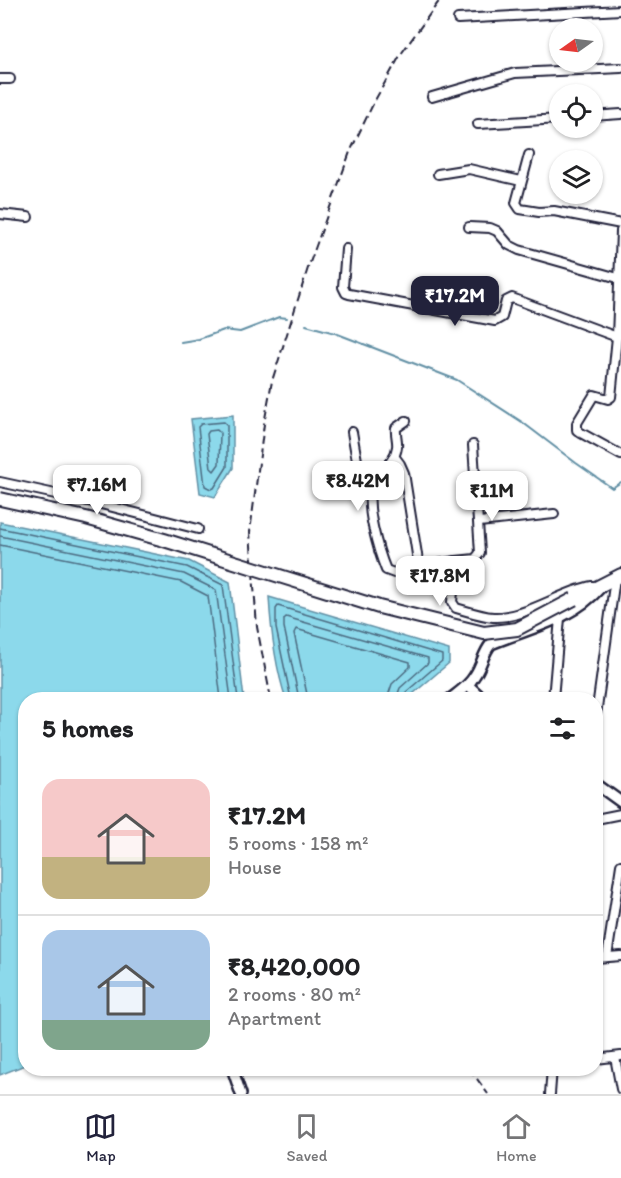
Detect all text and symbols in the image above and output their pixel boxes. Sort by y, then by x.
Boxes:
north arrow [549,18,603,72]
map controls [549,18,603,204]
button: locate [549,84,603,138]
button: layers [549,150,603,204]
pin: ₹17.2M [406,276,504,327]
text: ₹17.2M [425,283,485,307]
pin: ₹8.42M [309,461,407,512]
pin: ₹7.16M [48,465,146,516]
text: ₹8.42M [326,468,390,492]
pin: ₹11M [456,471,528,522]
text: ₹7.16M [67,472,127,496]
text: ₹11M [470,478,514,502]
pin: ₹17.8M [391,556,489,607]
text: ₹17.8M [410,563,470,587]
text: 5 homes [42,712,134,744]
icon: filters [546,712,579,745]
text: ₹17.2M [228,799,306,831]
icon: home [90,803,162,875]
text: 5 rooms · 158 m² [228,831,369,855]
text: House [228,855,282,879]
text: ₹8,420,000 [228,950,361,982]
icon: home [90,954,162,1026]
text: 2 rooms · 80 m² [228,982,361,1006]
text: Apartment [228,1006,321,1030]
tab: Map [84,1110,117,1165]
tab: Saved [286,1110,327,1165]
tab: Home [496,1110,537,1165]

